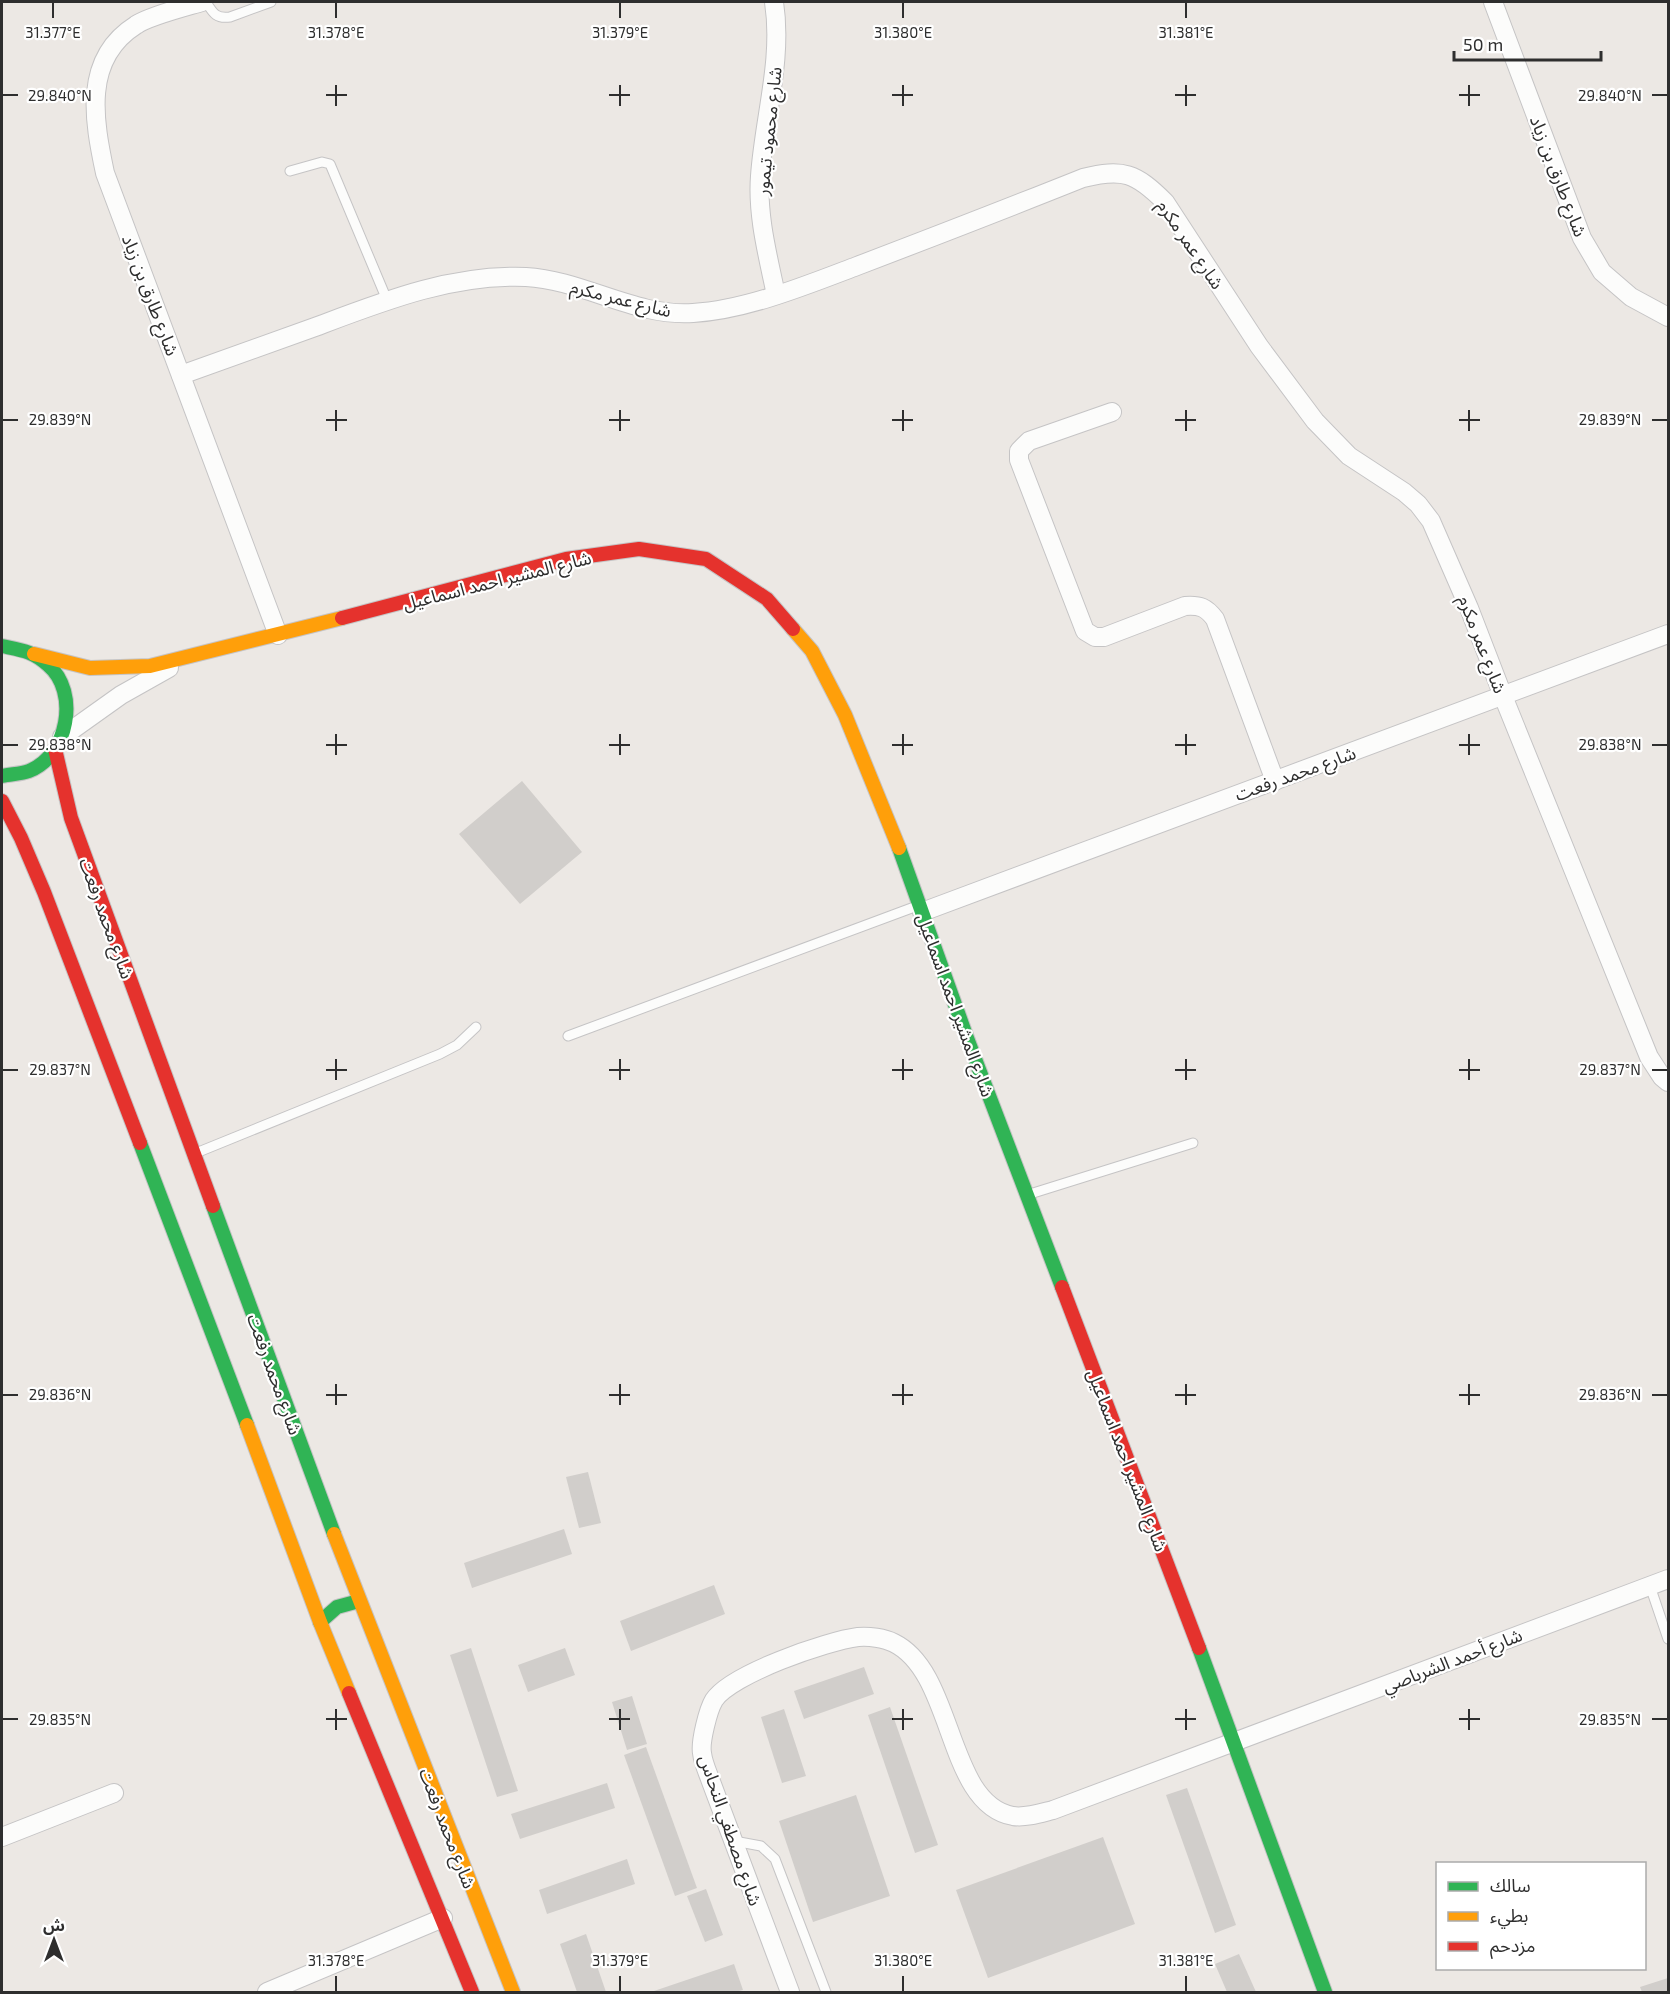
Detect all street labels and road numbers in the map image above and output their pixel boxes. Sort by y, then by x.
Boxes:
street label: شارع محمود تيمور [750,66,790,198]
street label: شارع طارق بن زياد [1522,112,1592,241]
street label: شارع عمر مكرم [1150,195,1229,295]
street label: شارع طارق بن زياد [114,231,184,360]
street label: شارع عمر مكرم [567,275,674,325]
street label: شارع المشير احمد اسماعيل [400,546,594,618]
street label: شارع عمر مكرم [1450,592,1512,698]
street label: شارع محمد رفعت [1231,741,1360,809]
street label: شارع محمد رفعت [71,854,139,983]
street label: شارع المشير احمد اسماعيل [909,910,999,1101]
street label: شارع محمد رفعت [239,1310,307,1439]
street label: شارع المشير احمد اسماعيل [1079,1366,1173,1556]
street label: شارع أحمد الشرباصي [1379,1623,1527,1701]
street label: شارع مصطفي النحاس [691,1752,767,1910]
street label: شارع محمد رفعت [411,1765,481,1893]

